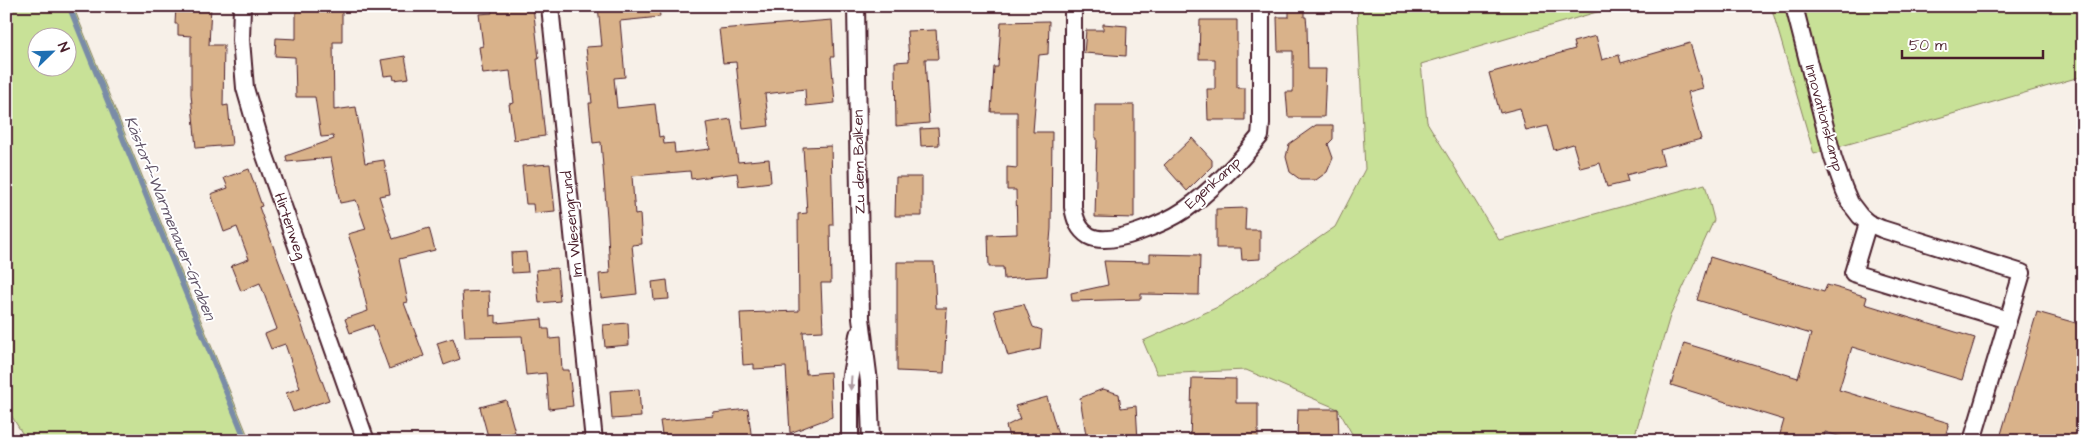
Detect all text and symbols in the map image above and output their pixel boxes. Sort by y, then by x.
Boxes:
north arrow [28,28,78,78]
scale bar [1902,28,2043,60]
text: 50 m [1909,35,1947,56]
text: N [52,39,74,55]
street label: Innovationskamp [1800,62,1848,174]
street label: Zu dem Balken [848,109,870,214]
water label: Kästorf-Warmenauer-Graben [119,113,222,325]
street label: Egenkamp [1180,152,1246,215]
street label: Im Wiesengrund [556,170,589,278]
street label: Hirtenweg [268,190,311,263]
one-way arrow [846,375,854,391]

